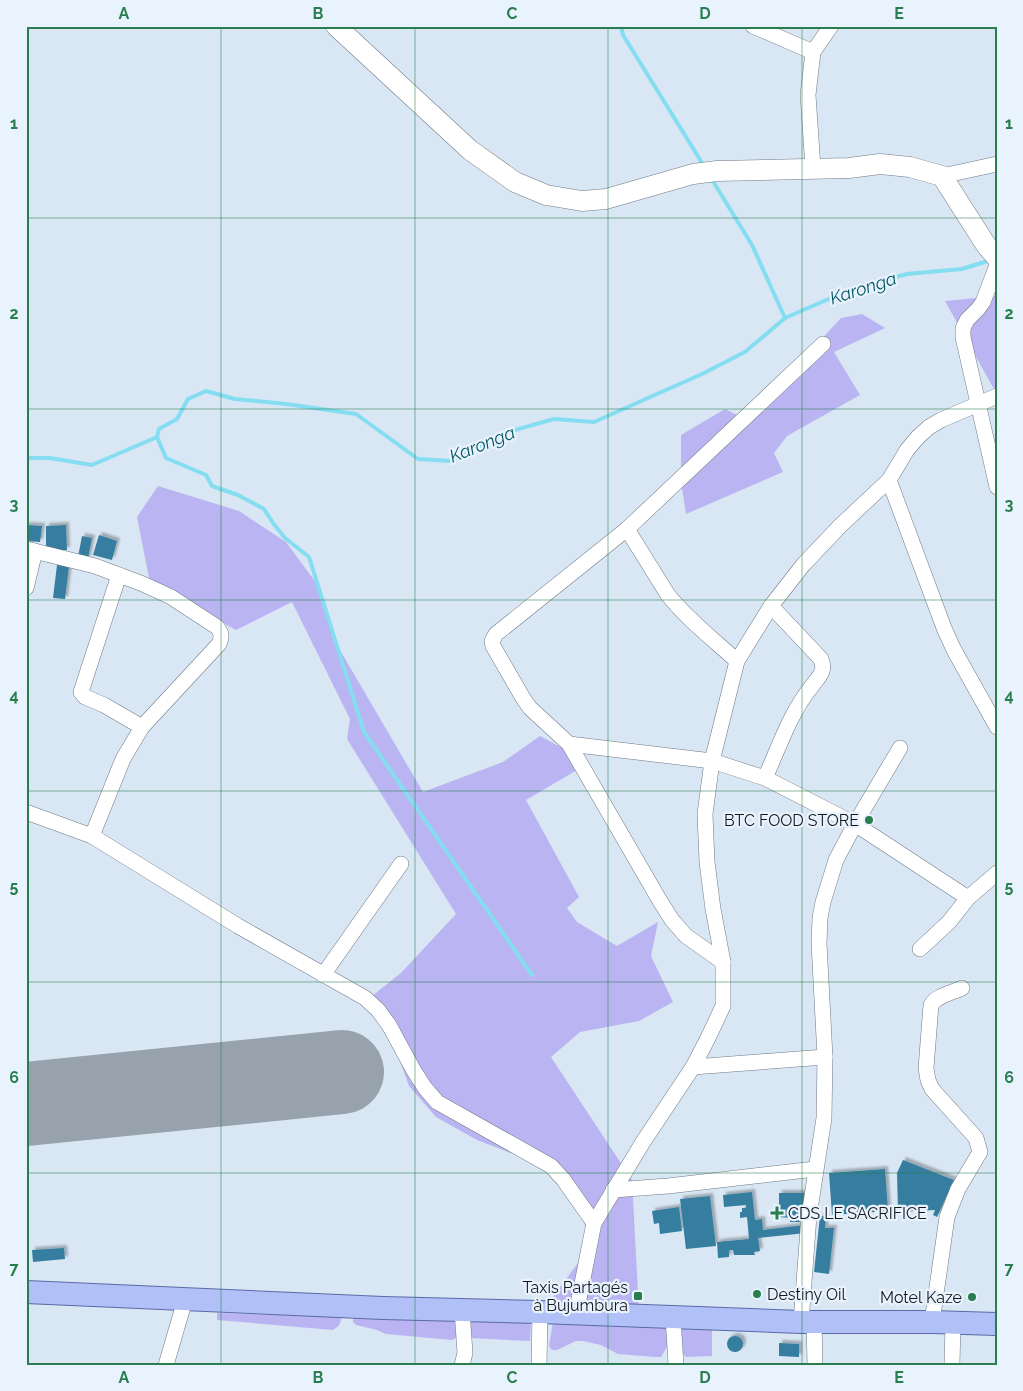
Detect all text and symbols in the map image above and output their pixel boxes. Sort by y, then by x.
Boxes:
text: A [119,4,130,23]
text: B [313,4,324,23]
text: C [507,4,518,23]
text: D [699,4,711,23]
text: E [894,4,904,23]
text: 1 [10,114,18,133]
text: 1 [1005,114,1013,133]
water label: Karonga [827,267,899,309]
text: 2 [9,304,19,323]
text: 2 [1004,304,1014,323]
water label: Karonga [446,421,518,467]
text: 3 [10,495,19,514]
text: 3 [1005,495,1014,514]
text: 4 [9,686,19,705]
text: 4 [1004,686,1014,705]
place label: BTC FOOD STORE [724,811,859,830]
marker: BTC FOOD STORE [863,814,875,826]
text: 5 [10,877,19,896]
text: 5 [1005,877,1014,896]
text: 6 [9,1068,19,1087]
text: 6 [1004,1068,1014,1087]
place label: CDS LE SACRIFICE [788,1204,927,1223]
marker: CDS LE SACRIFICE [770,1206,784,1220]
text: 7 [10,1259,19,1278]
text: 7 [1005,1259,1014,1278]
place label: Taxis Partagés à Bujumbura [523,1278,628,1315]
place label: Destiny Oil [767,1285,846,1304]
marker: Destiny Oil [751,1288,763,1300]
place label: Motel Kaze [880,1288,962,1307]
marker: Taxis Partagés à Bujumbura [632,1290,644,1302]
marker: Motel Kaze [966,1291,978,1303]
text: A [119,1368,130,1387]
text: B [313,1368,324,1387]
text: C [507,1368,518,1387]
text: D [699,1368,711,1387]
text: E [894,1368,904,1387]

